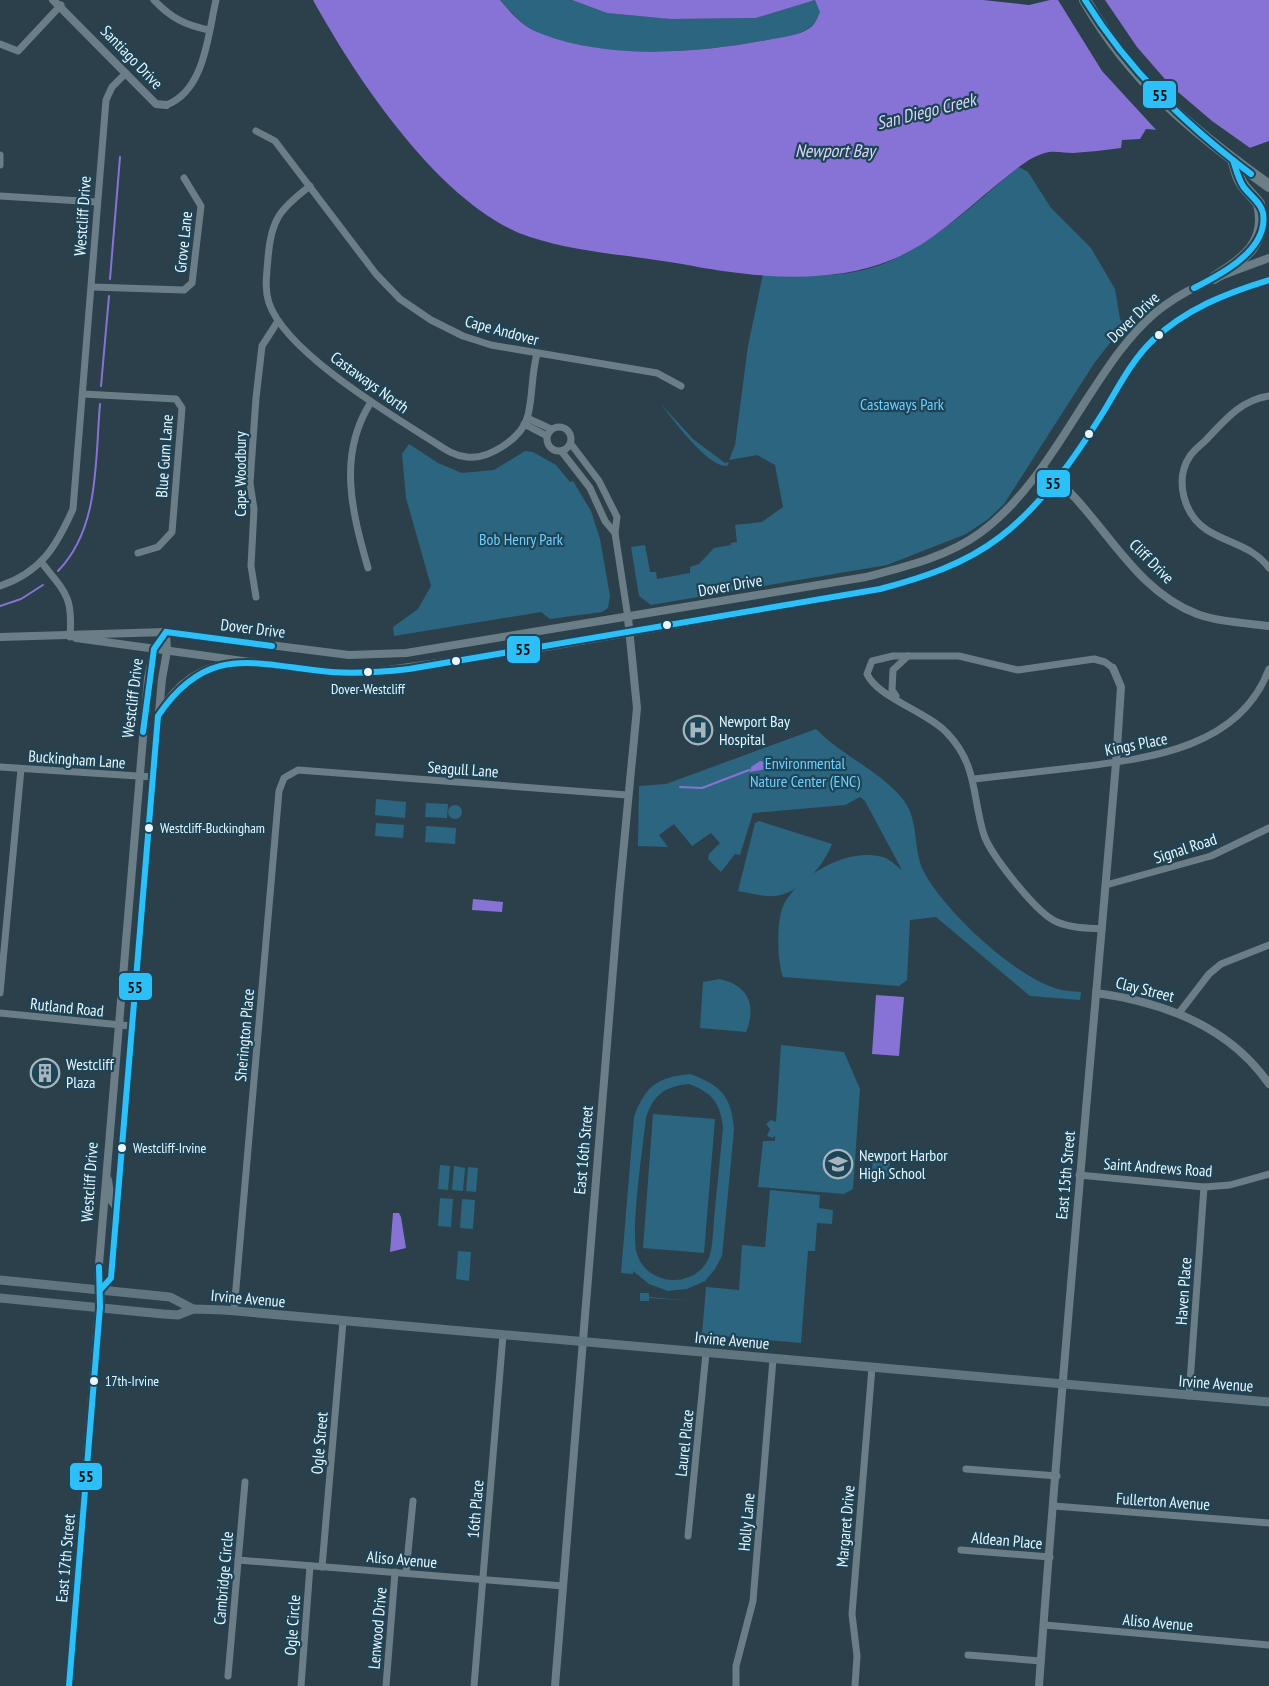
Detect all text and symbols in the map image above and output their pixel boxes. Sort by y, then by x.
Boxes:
street label: Santiago Drive [97,21,167,93]
line badge: 55 [1142,80,1177,109]
text: 55 [1152,85,1168,105]
water label: San Diego Creek [874,87,980,134]
water label: Newport Bay [795,139,877,162]
street label: Westcliff Drive [69,175,95,257]
street label: Grove Lane [170,210,196,274]
street label: Dover Drive [1103,287,1163,347]
street label: Cape Andover [463,311,542,350]
unlabelled marker [1153,329,1165,341]
street label: Castaways North [327,347,413,417]
park label: Castaways Park [860,394,945,414]
street label: Blue Gum Lane [151,414,177,498]
unlabelled marker [1083,428,1095,440]
street label: Cape Woodbury [230,431,250,517]
line badge: 55 [1036,469,1071,498]
text: 55 [1045,473,1061,493]
park label: Bob Henry Park [479,529,564,549]
street label: Cliff Drive [1125,534,1179,588]
street label: Dover Drive [696,570,764,600]
street label: Dover Drive [220,614,286,642]
unlabelled marker [661,619,673,631]
line badge: 55 [506,635,541,664]
text: 55 [515,639,531,659]
unlabelled marker [450,655,462,667]
street label: Westcliff Drive [117,657,147,739]
marker: Dover-Westcliff [362,666,374,678]
place label: Dover-Westcliff [331,680,405,698]
place label: Newport Bay Hospital [719,711,790,749]
hospital icon: Newport Bay Hospital [682,714,714,746]
street label: Kings Place [1103,728,1169,760]
street label: Buckingham Lane [28,746,126,772]
park label: Environmental Nature Center (ENC) [750,753,860,791]
street label: Seagull Lane [427,757,499,781]
place label: Westcliff-Buckingham [160,819,265,837]
marker: Westcliff-Buckingham [143,822,155,834]
street label: Signal Road [1151,828,1219,868]
line badge: 55 [118,972,153,1001]
street label: Clay Street [1114,972,1177,1006]
text: 55 [127,977,143,997]
street label: Sherington Place [230,988,258,1082]
street label: Rutland Road [29,993,105,1021]
place label: Westcliff Plaza [66,1054,114,1092]
building icon: Westcliff Plaza [29,1057,61,1089]
street label: East 16th Street [569,1104,597,1195]
street label: East 15th Street [1051,1129,1079,1220]
place label: Westcliff-Irvine [133,1139,206,1157]
street label: Westcliff Drive [76,1141,102,1223]
marker: Westcliff-Irvine [116,1142,128,1154]
place label: Newport Harbor High School [859,1145,948,1183]
school or university icon: Newport Harbor High School [822,1148,854,1180]
street label: Saint Andrews Road [1103,1153,1213,1181]
street label: Haven Place [1171,1257,1195,1325]
street label: Irvine Avenue [210,1285,286,1311]
street label: Irvine Avenue [694,1327,770,1353]
street label: Irvine Avenue [1178,1370,1254,1396]
place label: 17th-Irvine [105,1372,159,1390]
marker: 17th-Irvine [88,1375,100,1387]
street label: Laurel Place [671,1409,697,1477]
street label: Ogle Street [306,1410,332,1475]
line badge: 55 [69,1462,103,1491]
text: 55 [78,1466,94,1486]
street label: 16th Place [462,1479,488,1539]
street label: Margaret Drive [831,1484,859,1568]
street label: Fullerton Avenue [1115,1488,1211,1514]
street label: Holly Lane [733,1492,759,1552]
street label: East 17th Street [51,1512,79,1603]
street label: Aldean Place [971,1527,1043,1553]
street label: Cambridge Circle [209,1530,237,1626]
street label: Aliso Avenue [366,1546,438,1572]
street label: Lenwood Drive [363,1586,391,1670]
street label: Ogle Circle [280,1594,304,1656]
street label: Aliso Avenue [1122,1609,1194,1635]

